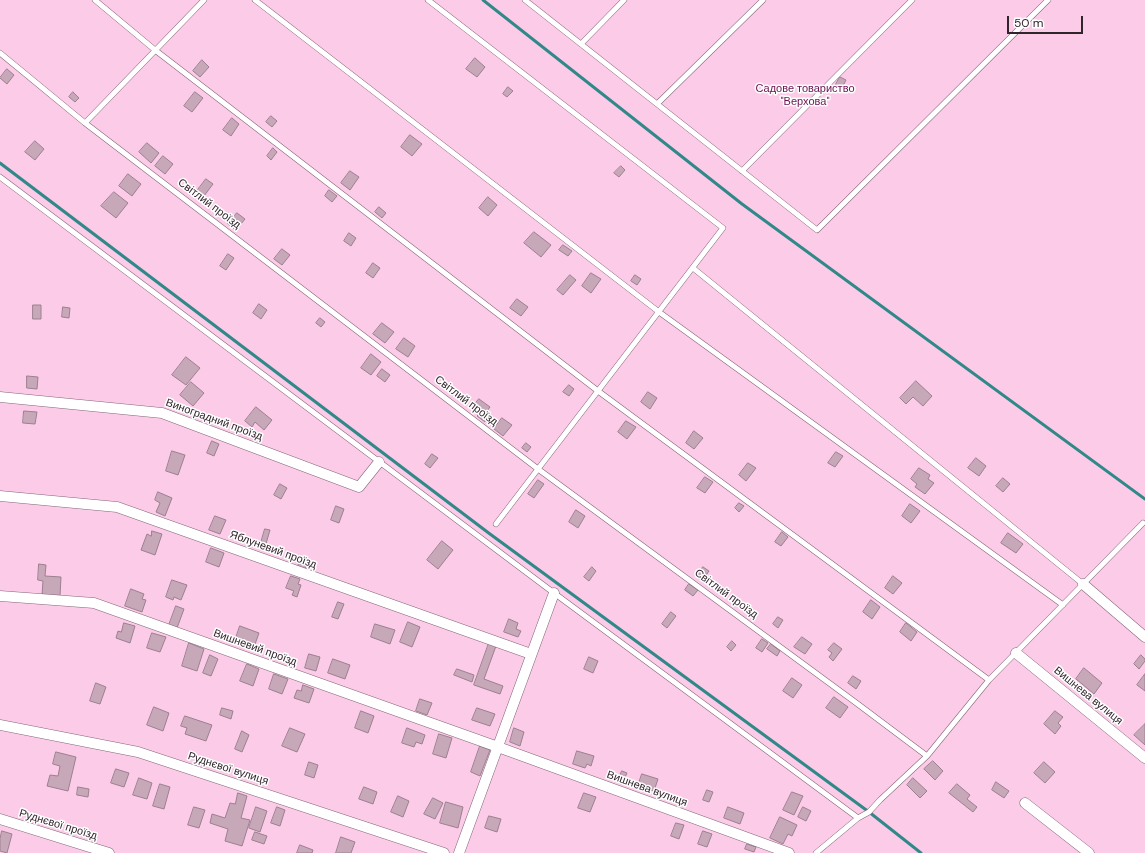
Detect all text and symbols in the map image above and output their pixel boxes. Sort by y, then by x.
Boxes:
scale bar [1009,8,1085,34]
text: 50 m [1014,15,1043,31]
park label: Садове товариство "Верхова" [756,82,854,108]
street label: Світлий проїзд [175,176,243,232]
street label: Світлий проїзд [432,373,500,429]
street label: Виноградний проїзд [164,396,264,444]
street label: Яблуневий проїзд [228,528,318,572]
street label: Світлий проїзд [692,567,760,621]
street label: Вишневий проїзд [211,627,299,669]
street label: Вишнева вулиця [1051,664,1125,728]
street label: Руднєвої вулиця [186,750,270,788]
street label: Вишнева вулиця [605,768,689,810]
street label: Руднєвої проїзд [17,807,99,843]

